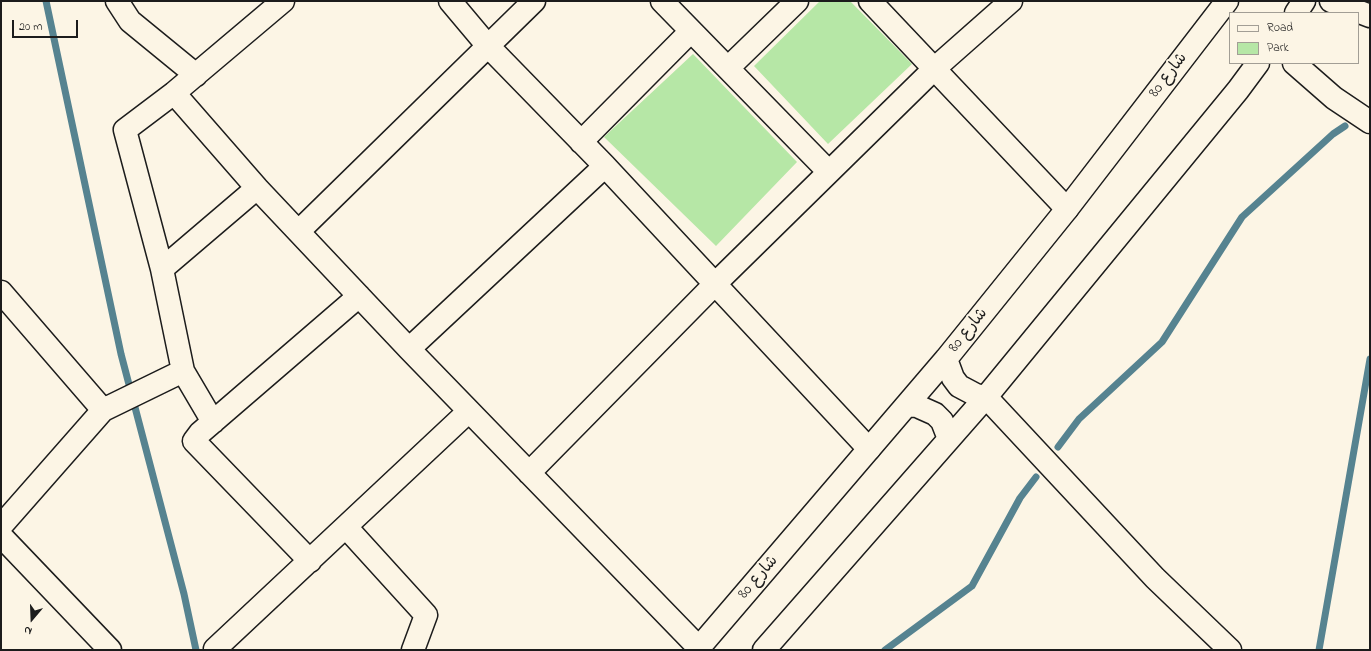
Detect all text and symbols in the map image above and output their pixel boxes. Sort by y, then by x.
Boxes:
scale bar [14,12,80,38]
legend [1229,12,1359,64]
text: 20 m [19,18,42,36]
text: Road [1267,19,1293,37]
text: Park [1267,39,1289,57]
street label: شارع 80 [1146,50,1192,102]
street label: شارع 80 [945,305,993,357]
street label: شارع 80 [735,552,783,604]
north arrow [12,599,52,639]
text: N [22,622,34,639]

